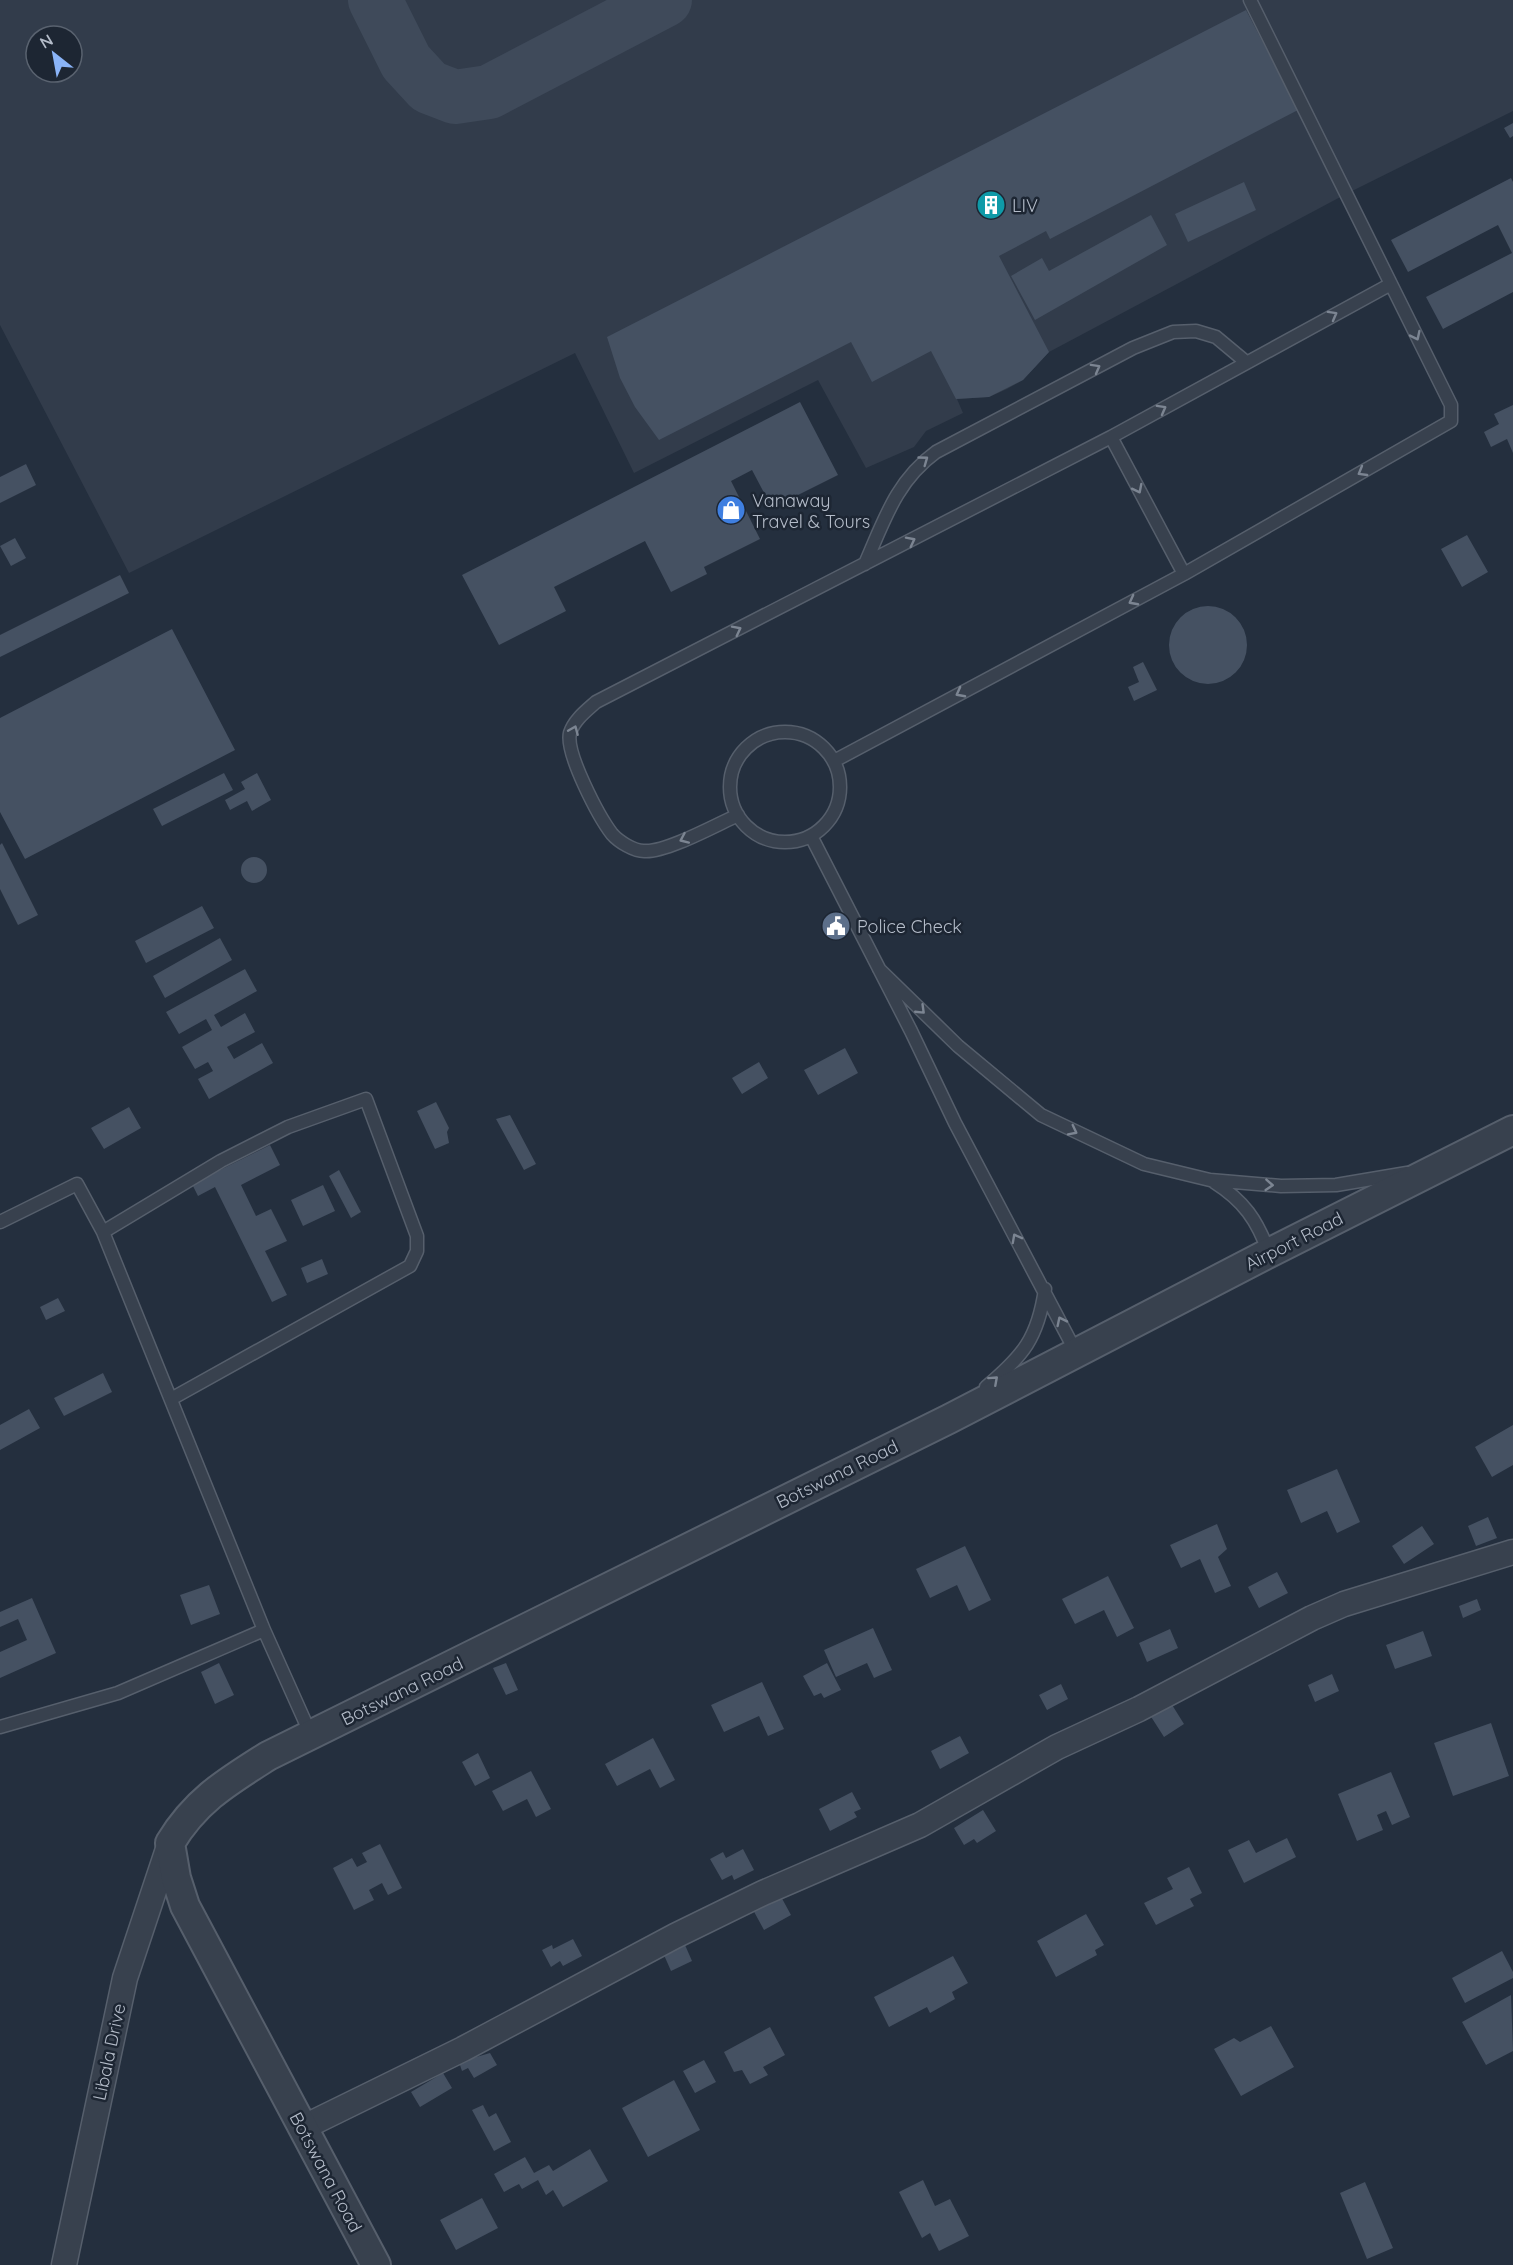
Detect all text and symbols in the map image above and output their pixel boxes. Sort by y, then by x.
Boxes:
north arrow [24,24,84,84]
text: N [36,30,56,53]
building icon: LIV [975,189,1007,221]
place label: LIV [1012,194,1038,217]
one-way arrow [1327,311,1338,322]
one-way arrow [1409,330,1421,341]
one-way arrow [1090,364,1100,375]
one-way arrow [1156,405,1167,416]
one-way arrow [918,456,929,467]
one-way arrow [1358,465,1369,476]
one-way arrow [1131,483,1142,493]
place label: Vanaway Travel & Tours [752,489,870,533]
shop icon: Vanaway Travel & Tours [715,494,747,526]
one-way arrow [904,536,915,548]
one-way arrow [1128,594,1139,605]
one-way arrow [731,626,741,637]
one-way arrow [956,686,967,697]
one-way arrow [567,725,579,736]
one-way arrow [680,831,691,843]
public building icon: Police Check [820,910,852,942]
place label: Police Check [857,915,962,938]
one-way arrow [915,1003,925,1014]
one-way arrow [1066,1124,1077,1136]
one-way arrow [1264,1178,1273,1191]
street label: Airport Road [1241,1207,1347,1275]
one-way arrow [1012,1234,1023,1244]
one-way arrow [1057,1317,1068,1328]
one-way arrow [987,1377,998,1388]
street label: Botswana Road [772,1435,902,1513]
street label: Botswana Road [337,1652,467,1730]
street label: Libala Drive [88,2001,130,2103]
street label: Botswana Road [285,2108,367,2236]

